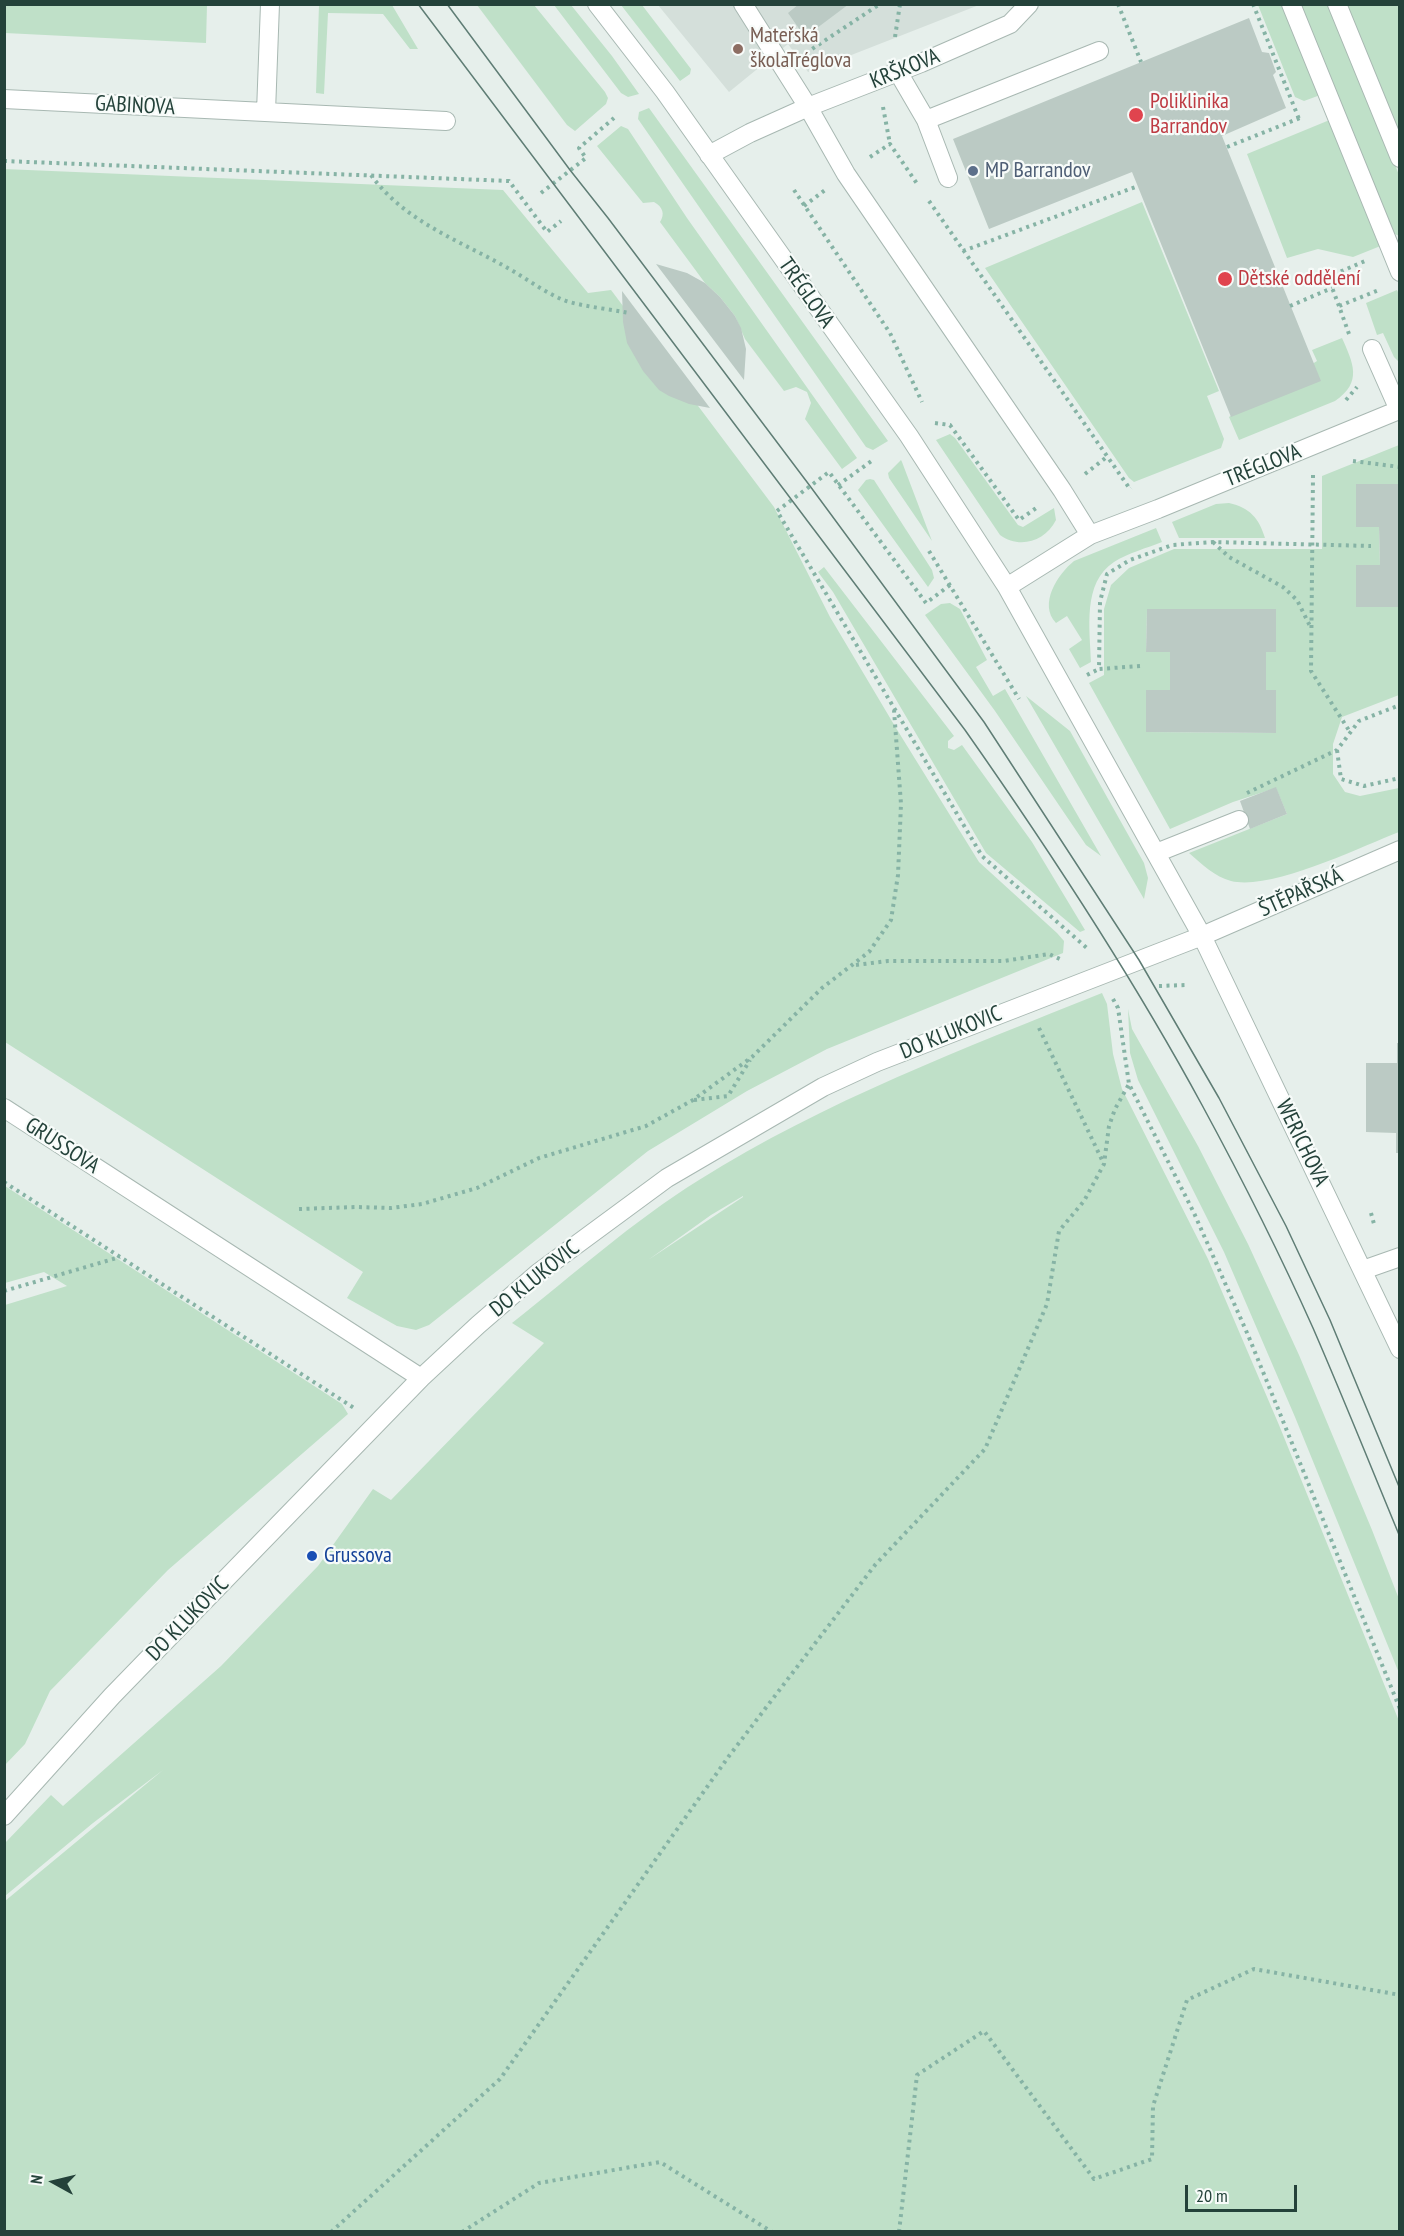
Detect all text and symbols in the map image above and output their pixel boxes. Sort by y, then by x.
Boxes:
place label: Mateřská školaTréglova [750,23,851,74]
marker: Mateřská školaTréglova [731,42,745,56]
street label: KRŠKOVA [866,43,944,95]
place label: Poliklinika Barrandov [1150,89,1229,140]
street label: GABINOVA [94,91,176,121]
marker: Poliklinika Barrandov [1127,106,1145,124]
place label: MP Barrandov [985,158,1091,184]
marker: MP Barrandov [966,164,980,178]
street label: TRÉGLOVA [772,253,840,333]
place label: Dětské oddělení [1238,266,1360,292]
marker: Dětské oddělení [1216,270,1234,288]
street label: TRÉGLOVA [1221,439,1305,493]
street label: ŠTĚPAŘSKÁ [1255,863,1347,923]
street label: DO KLUKOVIC [896,1001,1006,1065]
street label: WERICHOVA [1270,1095,1334,1191]
street label: GRUSSOVA [20,1112,104,1180]
street label: DO KLUKOVIC [485,1235,585,1323]
place label: Grussova [324,1543,392,1569]
marker: Grussova [305,1549,319,1563]
street label: DO KLUKOVIC [141,1571,235,1667]
north arrow [24,2152,84,2212]
scale bar [1188,2173,1300,2211]
text: N [26,2174,47,2185]
text: 20 m [1196,2184,1228,2207]

